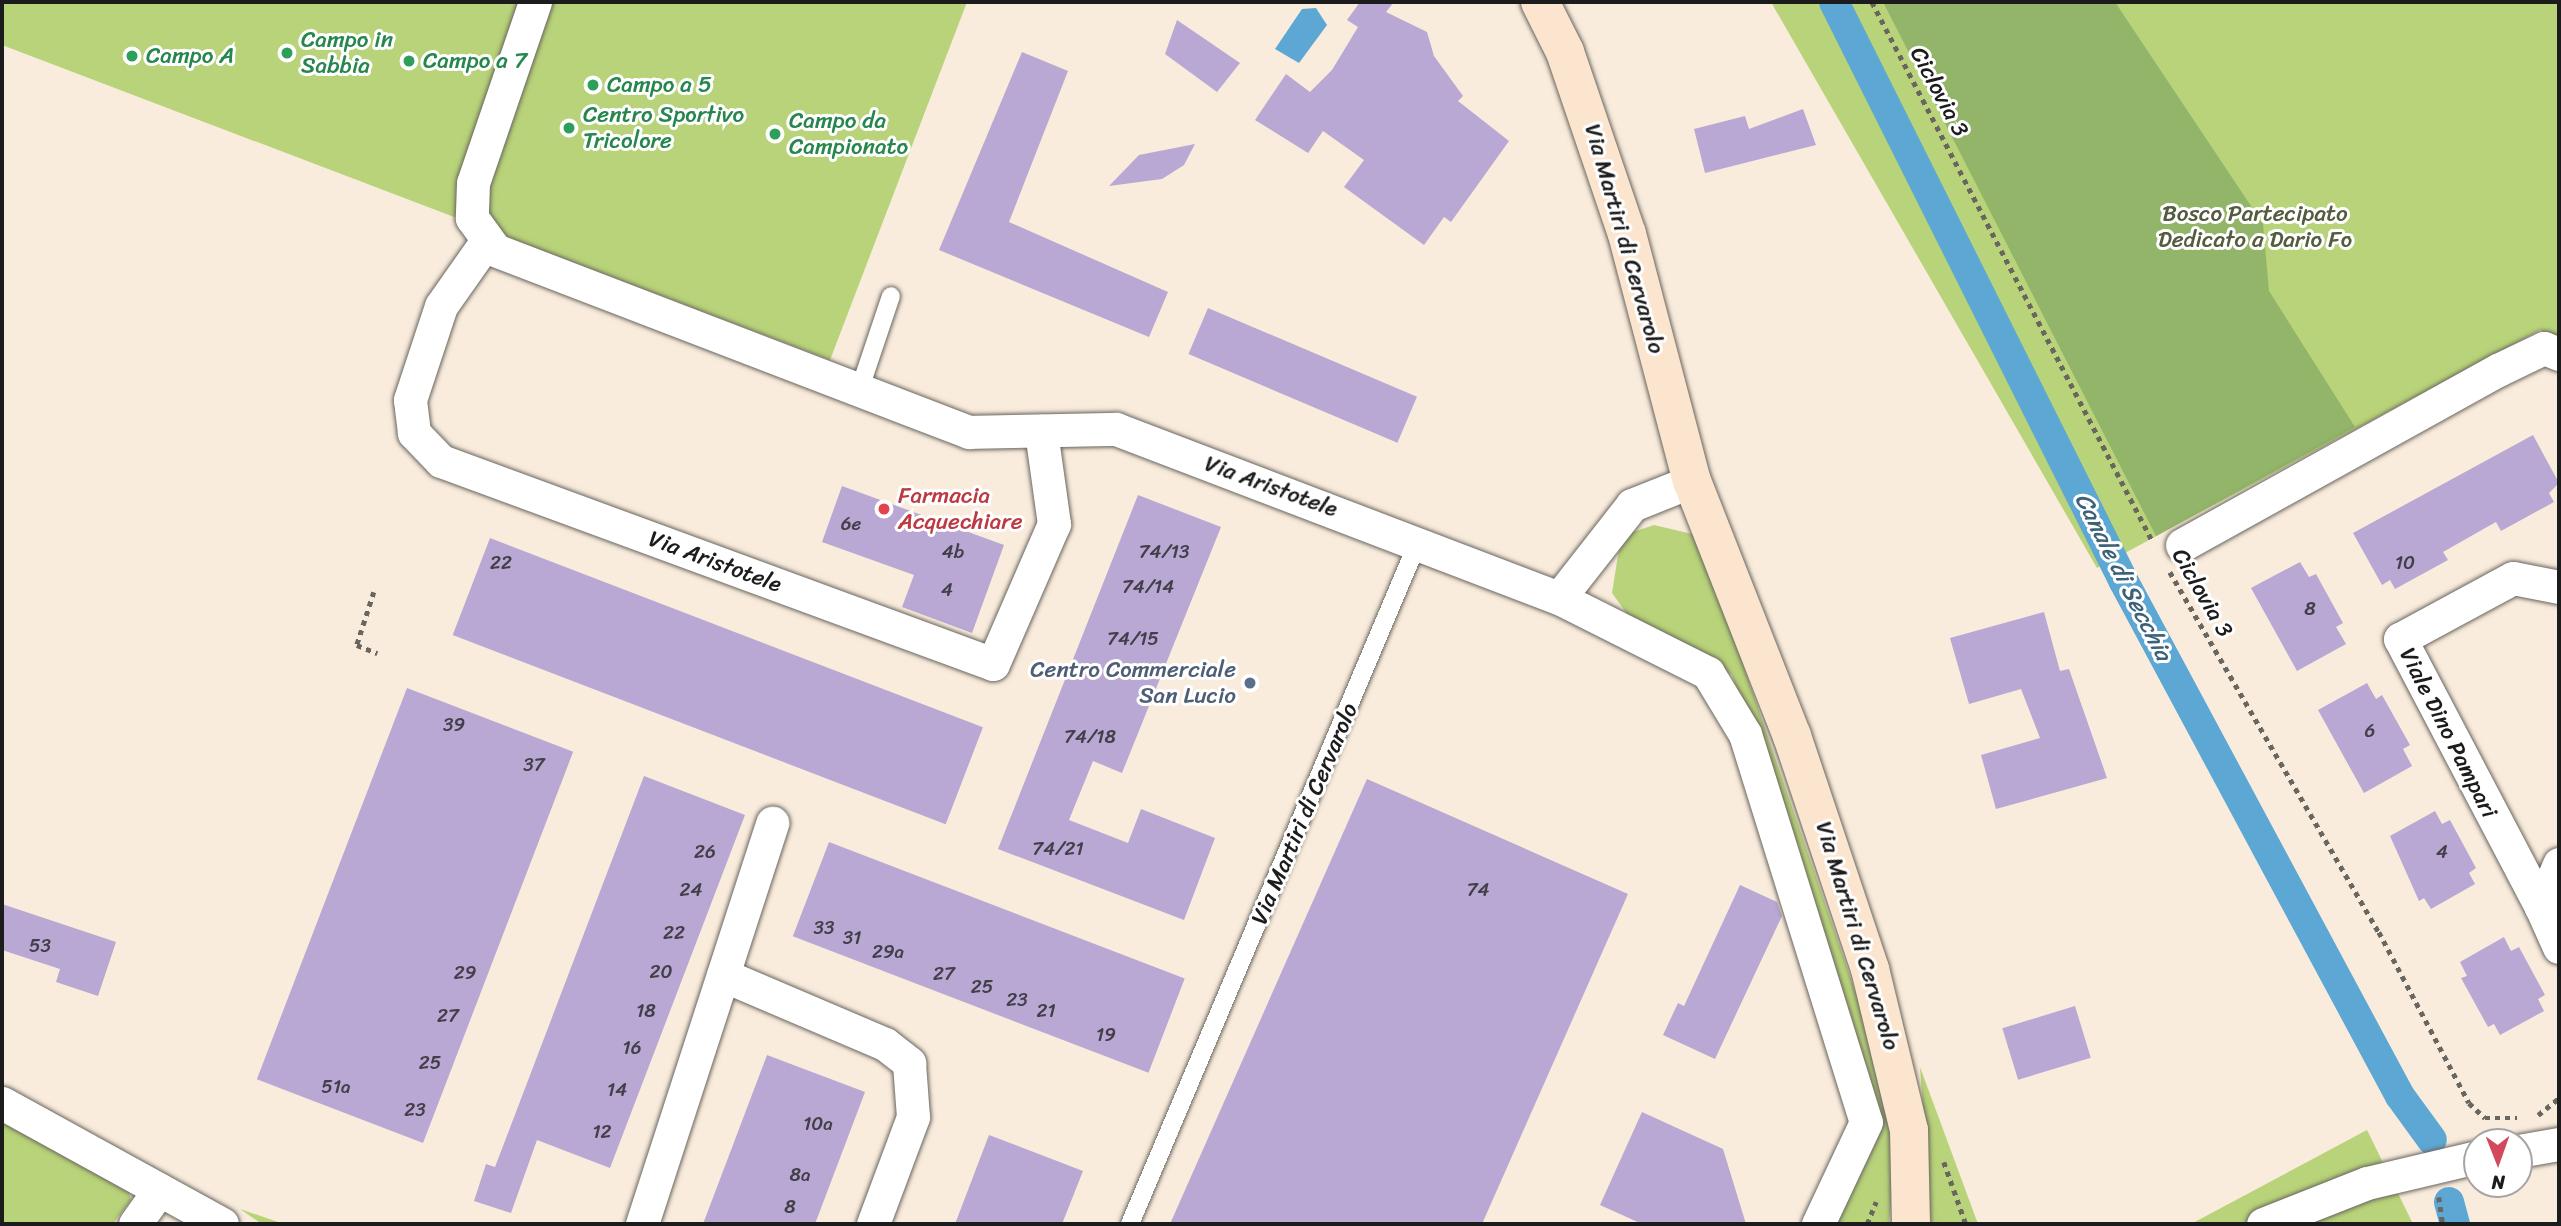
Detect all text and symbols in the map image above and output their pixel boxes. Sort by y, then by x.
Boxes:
place label: Campo in Sabbia [301,26,393,80]
place label: Campo A [146,42,234,70]
street label: Ciclovia 3 [1904,42,1974,142]
marker: Campo in Sabbia [279,45,295,61]
place label: Campo a 7 [423,47,527,75]
marker: Campo A [124,48,140,64]
marker: Campo a 7 [401,53,417,69]
place label: Campo a 5 [607,71,712,99]
marker: Campo a 5 [585,77,601,93]
place label: Centro Sportivo Tricolore [583,101,744,155]
place label: Campo da Campionato [789,107,908,161]
marker: Centro Sportivo Tricolore [561,120,577,136]
street label: Via Martiri di Cervarolo [1578,121,1670,357]
marker: Campo da Campionato [767,126,783,142]
park label: Bosco Partecipato Dedicato a Dario Fo [2158,200,2352,254]
street label: Via Aristotele [1201,450,1341,524]
place label: Farmacia Acquechiare [898,482,1023,536]
water label: Canale di Secchia [2068,488,2178,666]
marker: Farmacia Acquechiare [876,501,892,517]
house number: 6e [841,513,861,535]
street label: Via Aristotele [645,525,785,599]
house number: 4b [942,541,964,563]
house number: 74/13 [1139,541,1189,563]
street label: Ciclovia 3 [2166,544,2238,642]
house number: 22 [490,552,512,574]
house number: 10 [2395,552,2415,574]
house number: 74/14 [1122,576,1174,598]
house number: 4 [941,579,953,601]
house number: 8 [2304,598,2316,620]
house number: 74/15 [1107,628,1159,650]
street label: Viale Dino Pampari [2393,643,2503,823]
place label: Centro Commerciale San Lucio [1030,656,1236,710]
marker: Centro Commerciale San Lucio [1242,675,1258,691]
street label: Via Martiri di Cervarolo [1246,700,1364,928]
house number: 39 [443,714,465,736]
house number: 6 [2365,720,2375,742]
house number: 74/18 [1064,726,1116,748]
house number: 37 [523,754,545,776]
street label: Via Martiri di Cervarolo [1809,819,1905,1053]
house number: 74/21 [1032,838,1084,860]
house number: 26 [694,841,716,863]
house number: 4 [2436,841,2448,863]
house number: 24 [680,879,702,901]
house number: 74 [1467,879,1489,901]
house number: 33 [814,917,834,939]
house number: 22 [663,922,685,944]
house number: 31 [843,927,861,949]
house number: 53 [29,935,51,957]
house number: 29a [872,941,904,963]
house number: 20 [650,961,672,983]
house number: 29 [454,962,476,984]
house number: 27 [933,963,955,985]
house number: 25 [971,976,993,998]
house number: 23 [1006,989,1028,1011]
house number: 18 [636,1000,656,1022]
house number: 21 [1036,1000,1056,1022]
house number: 27 [437,1005,459,1027]
house number: 19 [1096,1024,1116,1046]
house number: 16 [623,1037,641,1059]
house number: 25 [419,1052,441,1074]
house number: 51a [321,1076,351,1098]
house number: 14 [607,1079,627,1101]
house number: 23 [404,1099,426,1121]
house number: 10a [803,1113,833,1135]
house number: 12 [592,1121,612,1143]
north arrow [2463,1128,2533,1198]
house number: 8a [790,1164,810,1186]
text: N [2491,1166,2505,1199]
house number: 8 [784,1196,796,1218]

